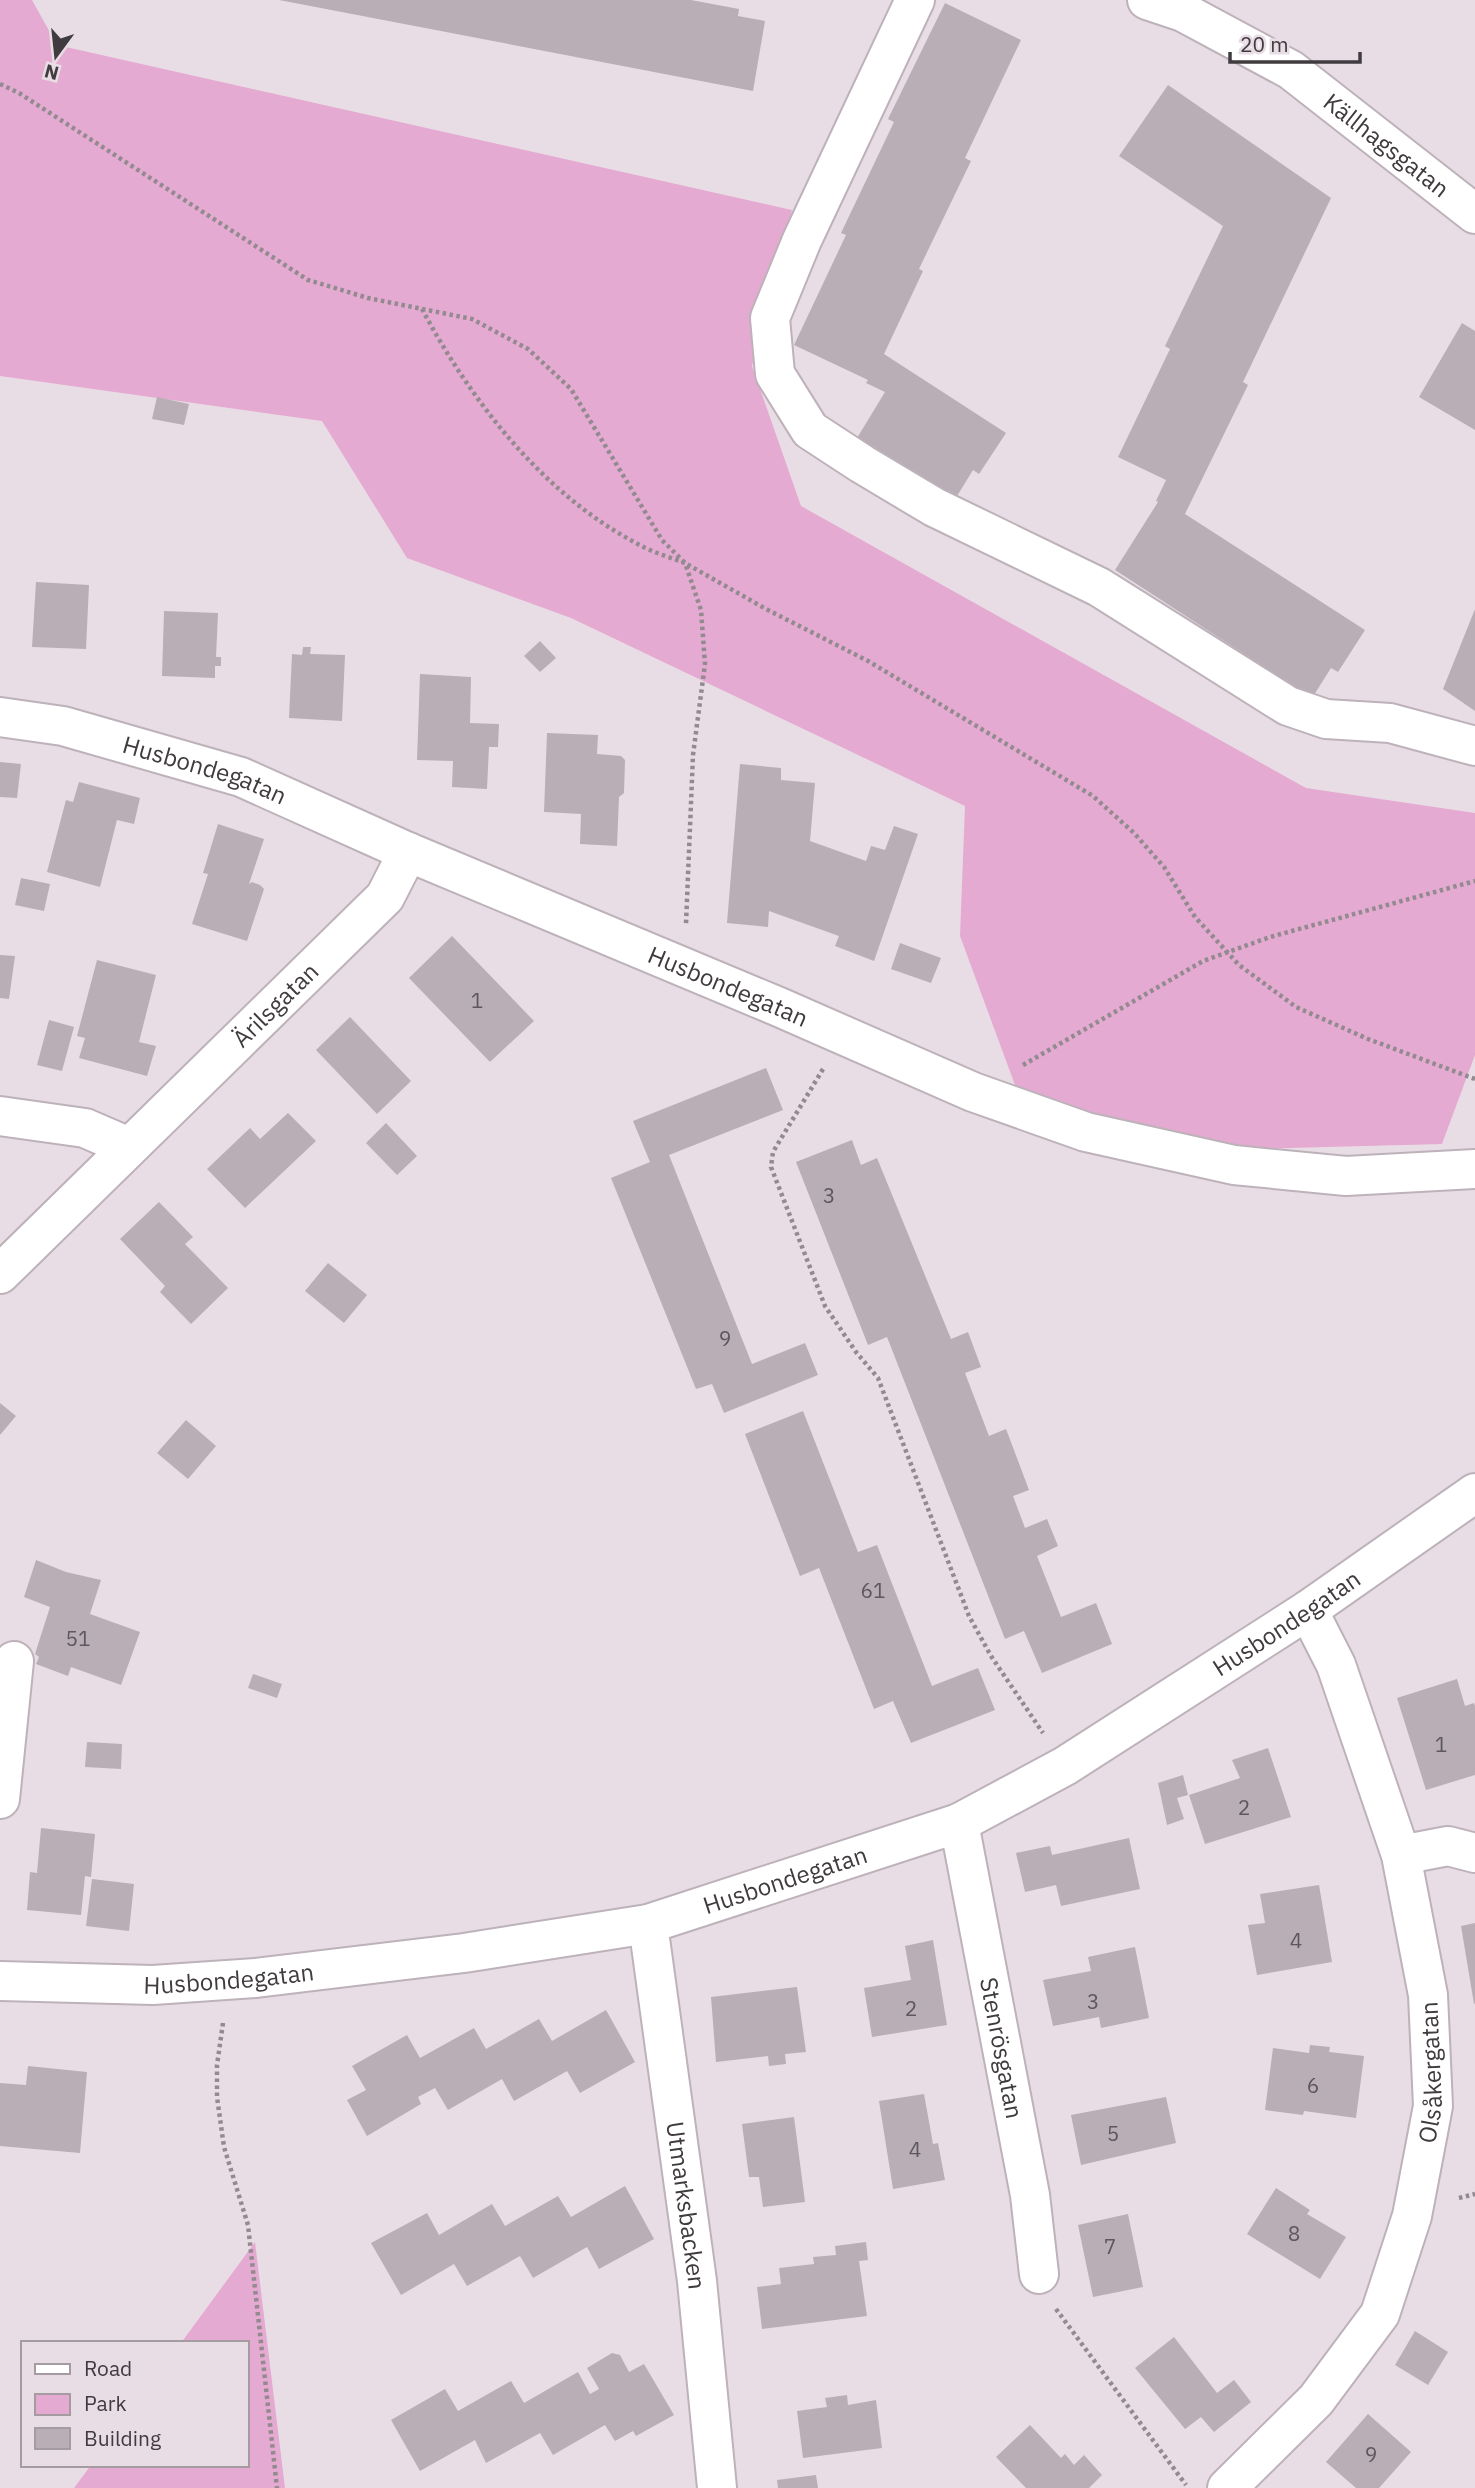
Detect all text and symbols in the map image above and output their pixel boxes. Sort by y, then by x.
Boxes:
north arrow [21,21,91,91]
scale bar [1230,21,1360,65]
text: 20 m [1240,30,1289,58]
text: N [42,59,61,86]
street label: Källhagsgatan [1317,86,1456,204]
street label: Husbondegatan [119,728,292,812]
street label: Husbondegatan [643,938,813,1034]
street label: Ärilsgatan [225,955,325,1054]
house number: 1 [471,986,483,1014]
house number: 3 [823,1181,835,1209]
house number: 9 [719,1324,731,1352]
street label: Husbondegatan [1206,1562,1367,1683]
house number: 61 [860,1576,886,1604]
house number: 51 [65,1624,91,1652]
house number: 1 [1435,1730,1447,1758]
house number: 2 [1238,1793,1250,1821]
street label: Husbondegatan [699,1838,871,1921]
house number: 4 [1290,1926,1302,1954]
street label: Husbondegatan [143,1955,316,2001]
street label: Stenrösgatan [973,1975,1031,2121]
house number: 3 [1087,1987,1099,2015]
house number: 2 [905,1994,917,2022]
street label: Olsåkergatan [1410,2001,1449,2146]
house number: 6 [1307,2071,1319,2099]
street label: Utmarksbacken [659,2119,714,2291]
house number: 5 [1107,2119,1119,2147]
house number: 4 [909,2135,921,2163]
house number: 8 [1288,2219,1300,2247]
house number: 7 [1104,2232,1116,2260]
legend [21,2341,248,2467]
text: Road [84,2354,132,2382]
text: Park [84,2389,127,2417]
text: Building [84,2424,161,2452]
house number: 9 [1365,2440,1377,2468]

